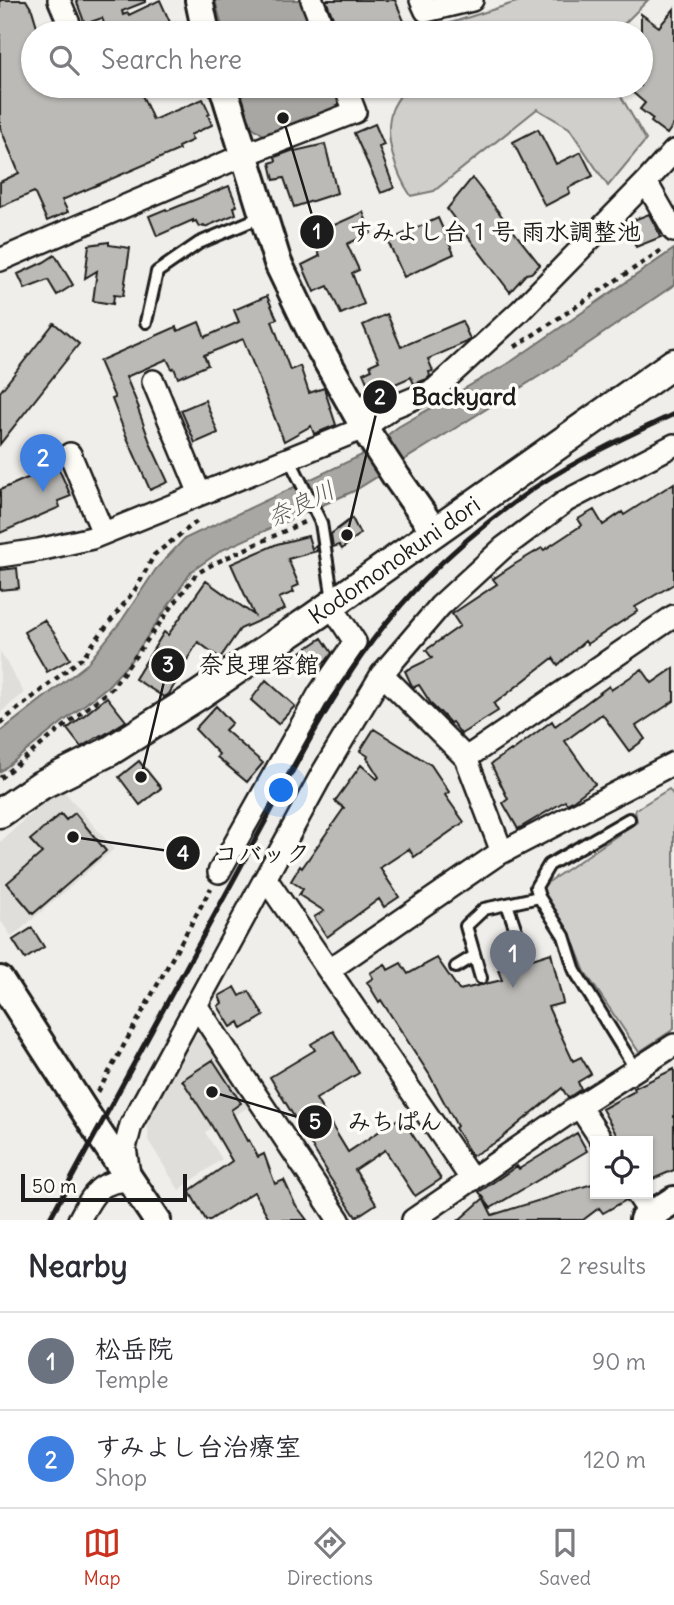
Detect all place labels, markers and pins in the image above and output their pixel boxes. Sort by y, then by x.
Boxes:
callout: すみよし台１号 雨水調整池 [300,210,656,255]
callout: Backyard [363,374,531,419]
pin: 2 [20,434,66,492]
callout: 奈良理容館 [150,642,333,687]
callout: コバック [165,831,324,876]
pin: 1 [490,930,536,988]
callout: みちぱん [298,1099,457,1144]

